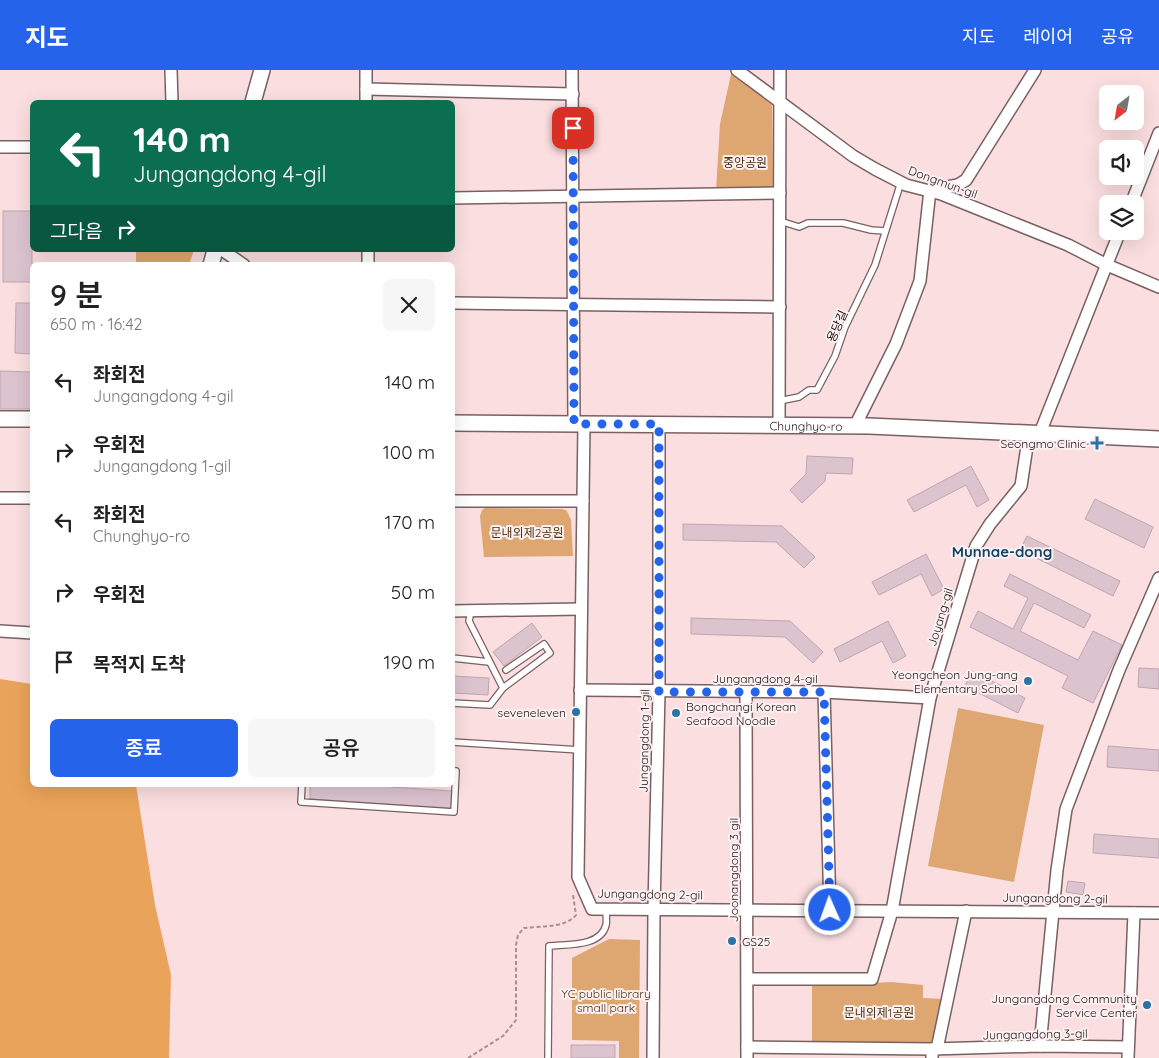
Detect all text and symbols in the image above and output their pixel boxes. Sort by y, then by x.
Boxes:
text: 지도 [25,22,69,52]
text: 지도 [962,25,995,48]
text: 레이어 [1023,25,1073,48]
text: 공유 [1101,25,1134,48]
north arrow [1099,85,1144,130]
map controls [1099,85,1144,240]
pin [552,107,594,149]
icon: arrive [559,114,587,142]
text: 140 m [133,117,231,161]
icon: left [50,120,115,185]
button: sound [1099,140,1144,185]
park label: 중앙공원 [723,155,767,170]
text: Jungangdong 4-gil [133,160,327,188]
street label: Dongmun-gil [906,163,980,201]
button: layers [1099,195,1144,240]
icon: right [112,215,140,243]
text: 그다음 [50,219,102,243]
text: 9 분 [50,276,103,314]
button: close [383,279,435,331]
street label: 용당길 [823,308,851,344]
text: 650 m · 16:42 [50,314,142,334]
text: 좌회전 [93,362,145,386]
icon: left [50,368,78,396]
text: 140 m [384,370,435,394]
text: Jungangdong 4-gil [93,386,234,406]
street label: Chunghyo-ro [769,418,843,433]
text: 우회전 [93,432,145,456]
place label: Seongmo Clinic [1000,436,1086,451]
marker: Seongmo Clinic [1090,436,1104,450]
icon: right [50,438,78,466]
text: 100 m [383,440,435,464]
text: Jungangdong 1-gil [93,456,231,476]
text: 좌회전 [93,502,145,526]
icon: left [50,508,78,536]
text: 170 m [384,510,435,534]
park label: 문내외제2공원 [491,525,563,540]
text: Chunghyo-ro [93,526,190,546]
district label: Munnae-dong [952,542,1052,561]
icon: right [50,578,78,606]
text: 50 m [391,580,435,604]
text: 우회전 [93,582,145,606]
street label: Joyang-gil [924,586,956,648]
icon: arrive [50,648,78,676]
text: 190 m [384,650,435,674]
text: 목적지 도착 [93,652,186,676]
place label: Yeongcheon Jung-ang Elementary School [892,667,1018,696]
street label: Jungangdong 4-gil [712,671,818,686]
marker: Yeongcheon Jung-ang Elementary School [1022,675,1034,687]
street label: Jungangdong 1-gil [636,689,652,793]
place label: Bongchangi Korean Seafood Noodle [686,699,796,728]
place label: seveneleven [498,705,566,720]
marker: seveneleven [570,706,582,718]
marker: Bongchangi Korean Seafood Noodle [670,707,682,719]
button: 종료 [50,719,238,777]
button: 공유 [248,719,435,777]
street label: Joonangdong 3 gil [726,818,741,922]
position arrow [803,883,855,935]
street label: Jungangdong 2-gil [597,886,703,902]
street label: Jungangdong 2-gil [1002,890,1108,906]
place label: GS25 [742,934,770,949]
marker: GS25 [726,935,738,947]
park label: YC public library small park [561,986,651,1015]
place label: Jungangdong Community Service Center [991,991,1137,1020]
marker: Jungangdong Community Service Center [1141,999,1153,1011]
park label: 문내외제1공원 [844,1005,914,1020]
street label: Jungangdong 3-gil [982,1026,1088,1042]

